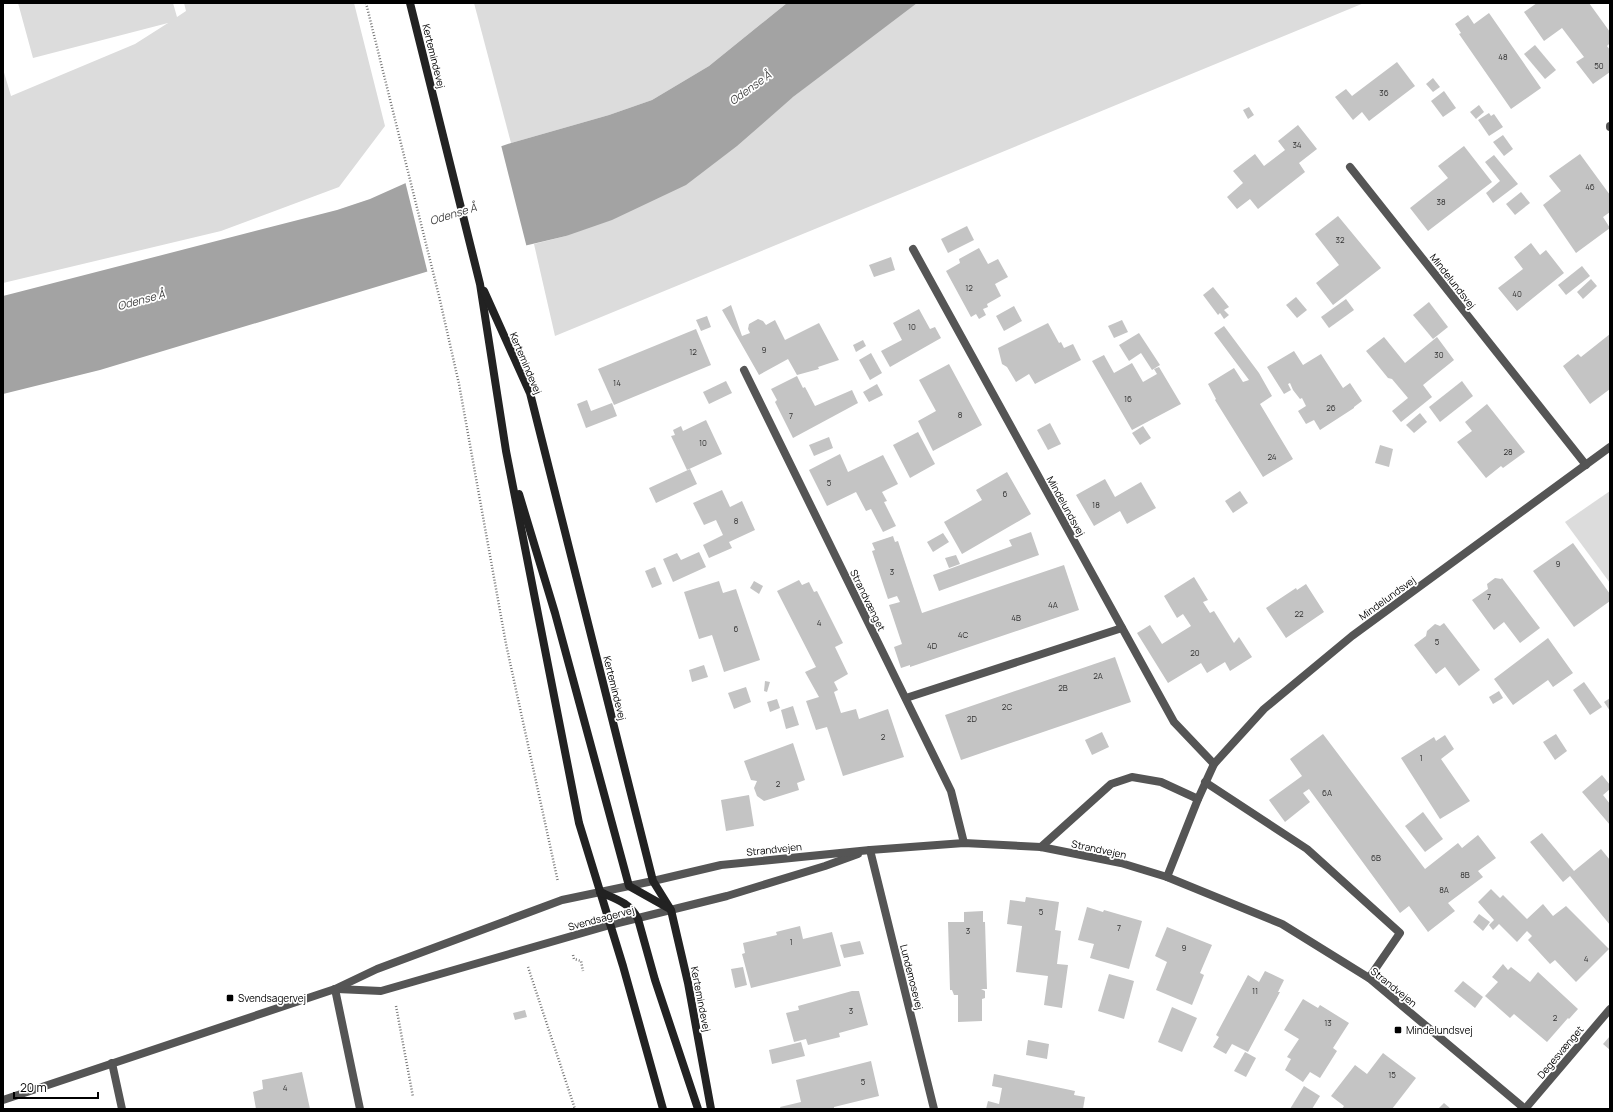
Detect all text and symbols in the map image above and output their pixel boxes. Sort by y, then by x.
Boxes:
street label: Kertemindevej [419,22,449,90]
house number: 48 [1498,51,1508,62]
house number: 50 [1594,60,1604,71]
water label: Odense Å [726,67,775,108]
house number: 36 [1379,87,1389,98]
house number: 34 [1292,139,1302,150]
house number: 46 [1585,181,1595,192]
house number: 38 [1436,196,1446,207]
water label: Odense Å [427,199,479,228]
house number: 32 [1336,234,1345,245]
street label: Mindelundsvej [1427,250,1479,312]
house number: 12 [965,282,973,293]
water label: Odense Å [115,286,167,313]
house number: 40 [1512,288,1522,299]
house number: 10 [908,321,916,332]
street label: Kertemindevej [507,330,545,396]
house number: 9 [762,344,767,355]
house number: 12 [689,346,697,357]
house number: 30 [1434,349,1444,360]
house number: 14 [613,377,621,388]
house number: 16 [1124,393,1132,404]
house number: 26 [1326,402,1336,413]
house number: 8 [958,409,963,420]
house number: 7 [789,410,793,421]
house number: 10 [699,437,707,448]
house number: 28 [1503,446,1513,457]
house number: 24 [1267,451,1277,462]
street label: Mindelundsvej [1044,473,1088,539]
house number: 5 [827,477,832,488]
house number: 6 [1003,488,1008,499]
house number: 18 [1092,499,1100,510]
house number: 8 [734,515,739,526]
house number: 9 [1556,558,1561,569]
house number: 3 [890,566,894,577]
street label: Strandvænget [847,567,889,633]
street label: Mindelundsvej [1356,573,1418,623]
house number: 7 [1487,591,1491,602]
house number: 4A [1048,599,1058,610]
house number: 22 [1294,608,1304,619]
house number: 4B [1011,612,1021,623]
house number: 4 [817,617,822,628]
house number: 6 [734,623,739,634]
house number: 4C [958,629,968,640]
house number: 5 [1435,636,1440,647]
house number: 4D [927,640,938,651]
house number: 20 [1190,647,1200,658]
street label: Kertemindevej [600,654,630,722]
house number: 2A [1093,670,1103,681]
house number: 2B [1058,682,1068,693]
house number: 2C [1002,701,1012,712]
house number: 2D [967,713,978,724]
house number: 2 [881,731,886,742]
house number: 1 [1419,752,1423,763]
house number: 2 [776,778,781,789]
house number: 6A [1322,787,1332,798]
street label: Strandvejen [1070,836,1128,862]
street label: Strandvejen [746,839,803,859]
house number: 6B [1371,852,1381,863]
house number: 8B [1460,869,1470,880]
house number: 8A [1439,884,1449,895]
street label: Svendsagervej [566,902,636,934]
house number: 5 [1039,906,1044,917]
house number: 7 [1117,922,1121,933]
house number: 3 [966,925,970,936]
house number: 1 [789,936,793,947]
house number: 9 [1182,942,1187,953]
street label: Lundemosevej [897,943,927,1011]
house number: 4 [1584,953,1589,964]
street label: Strandvejen [1368,964,1420,1010]
street label: Kertemindevej [688,965,714,1033]
house number: 11 [1252,985,1258,996]
place label: Svendsagervej [238,991,306,1005]
marker: Svendsagervej [225,993,235,1003]
house number: 3 [849,1005,853,1016]
house number: 2 [1553,1012,1558,1023]
house number: 13 [1324,1017,1332,1028]
place label: Mindelundsvej [1406,1023,1473,1037]
street label: Degesvænget [1534,1023,1586,1081]
marker: Mindelundsvej [1393,1025,1403,1035]
house number: 15 [1388,1069,1396,1080]
scale bar [14,1074,98,1100]
house number: 5 [861,1076,866,1087]
text: 20 m [20,1079,47,1096]
house number: 4 [283,1082,288,1093]

